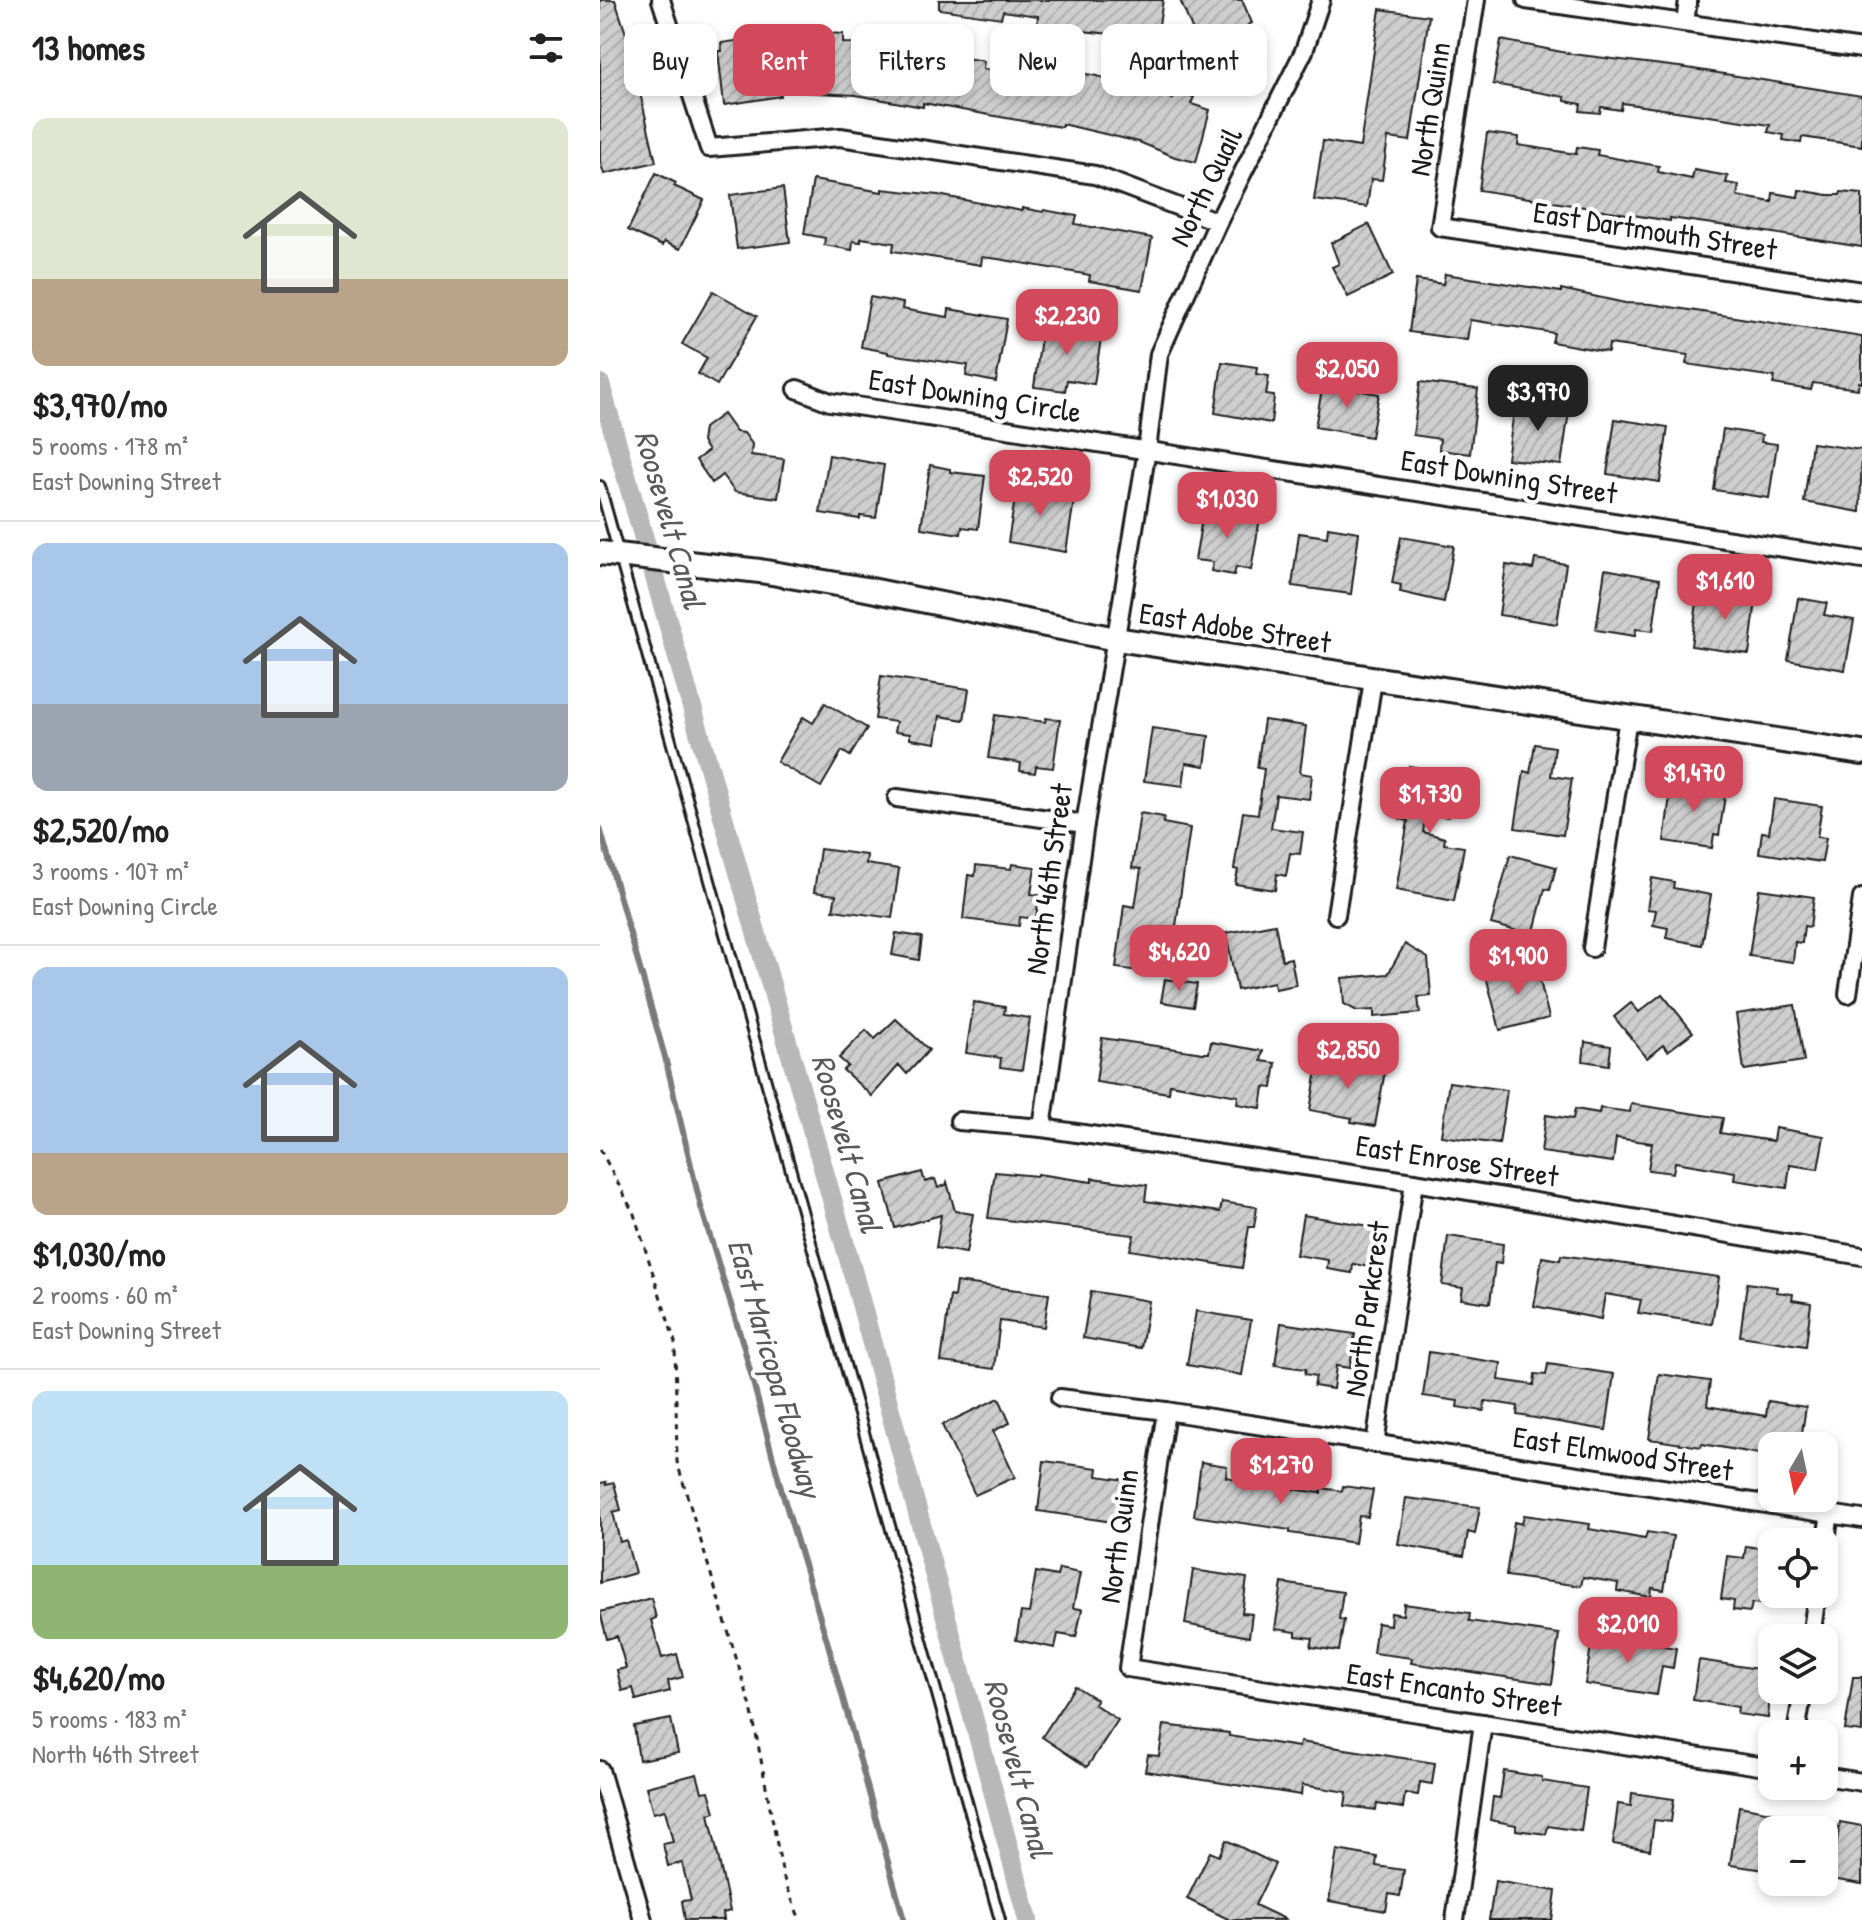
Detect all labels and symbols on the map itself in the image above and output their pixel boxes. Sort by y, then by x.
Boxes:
street label: North Quinn [1399,39,1459,179]
street label: North Quail [1159,120,1251,253]
street label: East Dartmouth Street [1531,191,1780,269]
pin: $2,230 [1002,289,1132,357]
pin: $2,050 [1282,342,1412,410]
street label: East Downing Circle [866,358,1084,432]
pin: $3,970 [1473,365,1603,433]
water label: Roosevelt Canal [625,425,717,614]
street label: East Downing Street [1398,439,1621,513]
pin: $2,520 [975,450,1105,518]
pin: $1,030 [1162,472,1292,540]
pin: $1,610 [1660,554,1790,622]
street label: East Adobe Street [1137,592,1334,662]
pin: $1,470 [1629,746,1759,814]
pin: $1,730 [1365,767,1495,835]
street label: North 46th Street [1015,780,1081,977]
pin: $4,620 [1114,925,1244,993]
pin: $1,900 [1453,929,1583,997]
pin: $2,850 [1283,1023,1413,1091]
water label: Roosevelt Canal [802,1049,894,1238]
street label: East Enrose Street [1353,1124,1562,1196]
street label: North Parkcrest [1334,1218,1398,1399]
water label: East Maricopa Floodway [718,1234,834,1505]
street label: East Elmwood Street [1510,1416,1737,1490]
north arrow [1758,1432,1838,1512]
pin: $1,270 [1216,1438,1346,1506]
street label: North Quinn [1089,1466,1147,1605]
pin: $2,010 [1563,1597,1693,1665]
street label: East Encanto Street [1344,1652,1565,1726]
water label: Roosevelt Canal [974,1674,1063,1863]

